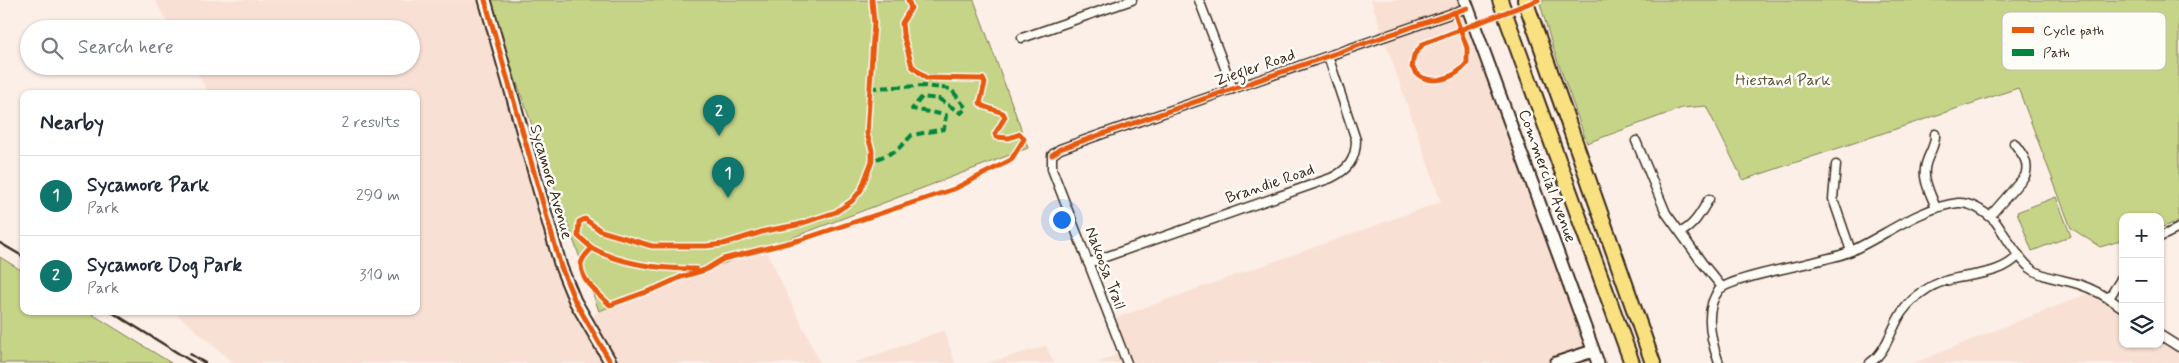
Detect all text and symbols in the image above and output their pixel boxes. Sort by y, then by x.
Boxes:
legend [2002,12,2166,70]
search box [20,20,420,75]
text: Cycle path [2043,22,2104,40]
icon: search [38,34,66,62]
text: Search here [78,35,174,60]
street label: Ziegler Road [1212,44,1299,93]
text: Path [2043,44,2070,62]
park label: Hiestand Park [1735,70,1831,91]
pin: 2 [703,95,735,136]
street label: Commercial Avenue [1513,107,1581,245]
text: Nearby [40,109,104,137]
text: 2 results [342,112,400,133]
street label: Sycamore Avenue [525,122,577,242]
pin: 1 [712,157,744,198]
street label: Brandie Road [1223,159,1317,209]
text: Sycamore Park [87,173,209,198]
text: 1 [52,185,60,206]
text: 290 m [356,185,400,206]
text: Park [87,198,119,219]
your location [1049,207,1075,233]
map controls [2119,213,2164,348]
button: + [2119,213,2164,258]
street label: Nakoosa Trail [1080,224,1130,312]
text: Sycamore Dog Park [87,253,242,278]
button: − [2119,258,2164,303]
text: 2 [52,265,60,286]
text: 310 m [359,265,400,286]
text: Park [87,278,119,299]
button: layers [2119,303,2164,348]

